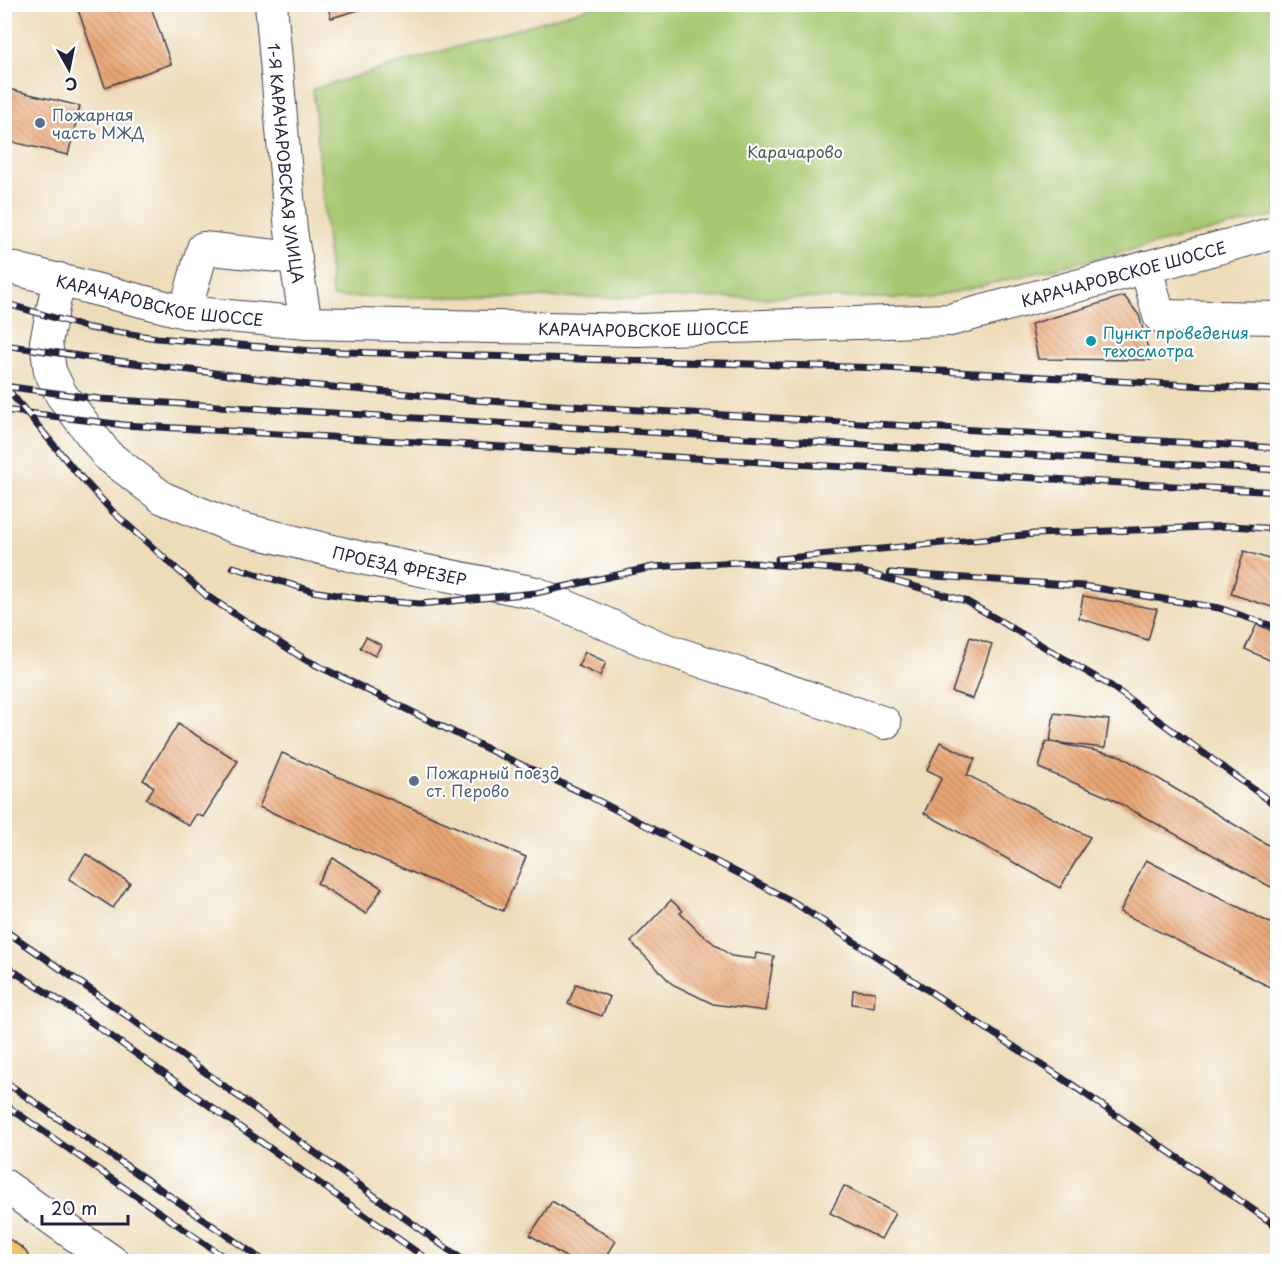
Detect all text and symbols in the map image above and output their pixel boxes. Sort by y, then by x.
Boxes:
north arrow [39,39,99,99]
street label: 1-Я КАРАЧАРОВСКАЯ УЛИЦА [263,42,311,285]
text: С [64,72,79,98]
place label: Пожарная часть МЖД [52,102,144,144]
marker: Пожарная часть МЖД [33,116,47,130]
park label: Карачарово [747,139,843,163]
street label: КАРАЧАРОВСКОЕ ШОССЕ [1018,235,1228,312]
street label: КАРАЧАРОВСКОЕ ШОССЕ [54,268,265,331]
street label: КАРАЧАРОВСКОЕ ШОССЕ [538,314,750,342]
place label: Пункт проведения техосмотра [1103,320,1249,362]
marker: Пункт проведения техосмотра [1084,334,1098,348]
street label: ПРОЕЗД ФРЕЗЕР [330,539,469,591]
place label: Пожарный поезд ст. Перово [426,760,559,802]
marker: Пожарный поезд ст. Перово [407,774,421,788]
scale bar [42,1188,128,1226]
text: 20 m [51,1194,97,1221]

